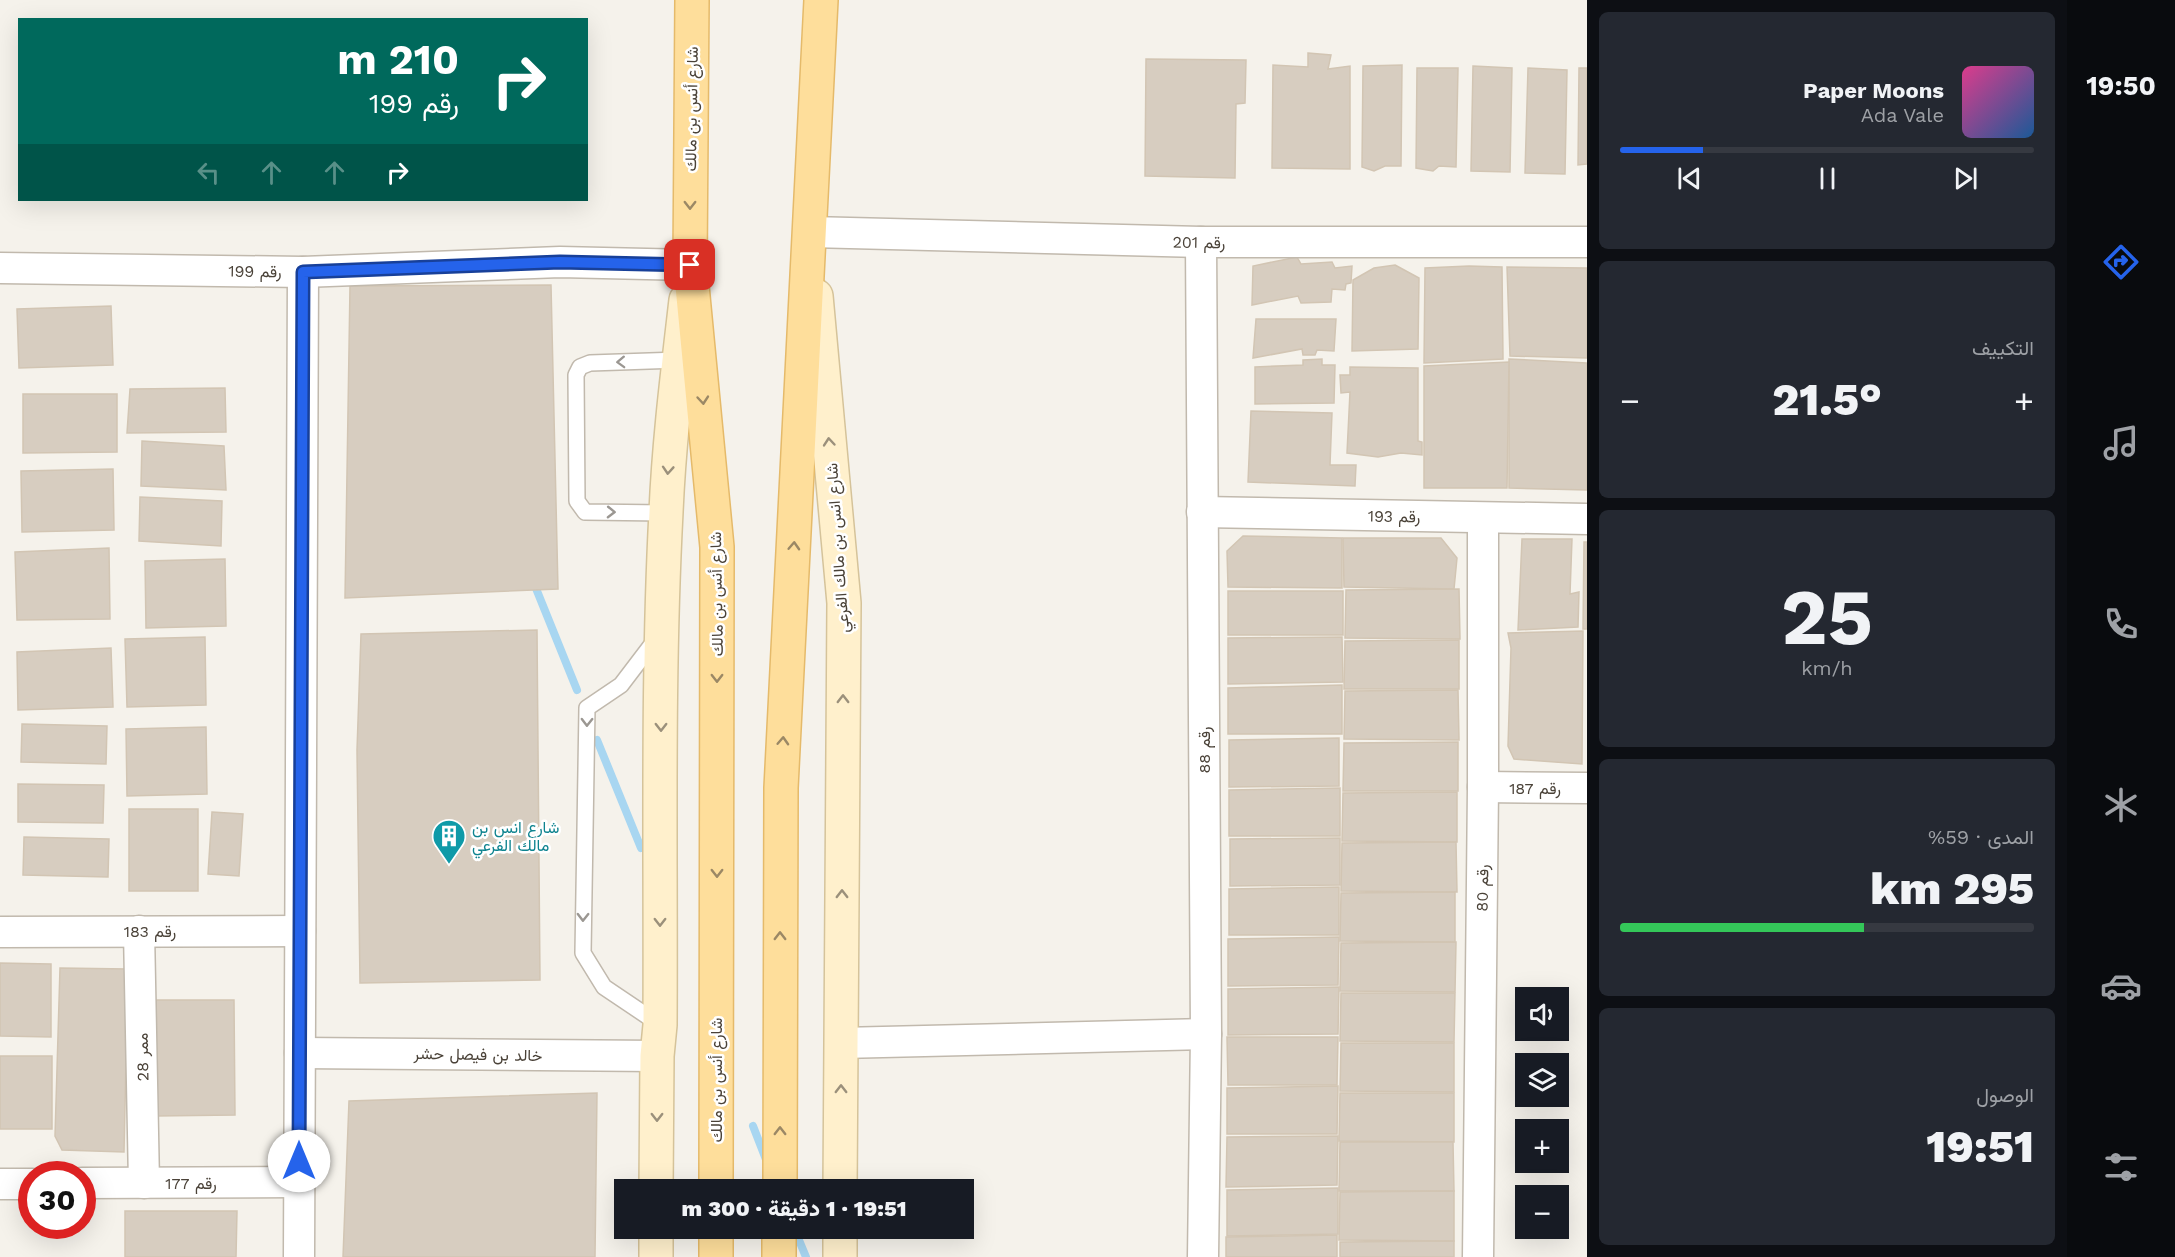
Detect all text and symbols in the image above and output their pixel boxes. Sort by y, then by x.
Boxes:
text: 210 m [337,35,459,84]
icon: right [480,42,558,120]
street label: شارع أنس بن مالك [681,46,704,172]
text: 19:50 [2086,70,2156,102]
text: Paper Moons [1803,78,1944,103]
text: رقم 199 [369,88,459,120]
text: Ada Vale [1861,103,1944,127]
icon: left [192,156,225,189]
icon: ahead [255,156,288,189]
icon: ahead [318,156,351,189]
icon: right [381,156,414,189]
icon: previous [1673,162,1706,195]
icon: pause [1811,162,1844,195]
icon: next [1949,162,1982,195]
one-way arrow [684,201,696,210]
street label: رقم 201 [1172,233,1226,253]
pin [664,239,715,290]
icon: directions [2100,241,2142,283]
icon: arrive [673,248,706,281]
street label: رقم 199 [228,262,282,282]
text: التكييف [1972,336,2034,360]
one-way arrow [616,356,625,369]
text: 21.5° [1772,373,1882,426]
text: − [1620,381,1640,420]
text: + [2014,381,2034,420]
one-way arrow [696,395,709,404]
icon: music [2100,422,2142,464]
one-way arrow [823,437,836,446]
street label: شارع انس بن مالك الفرعي [822,462,857,633]
one-way arrow [662,465,675,474]
one-way arrow [606,506,615,518]
street label: رقم 193 [1368,507,1420,527]
street label: شارع أنس بن مالك [706,531,729,657]
one-way arrow [787,542,800,551]
text: 25 [1781,571,1873,663]
icon: phone [2100,603,2142,645]
text: km/h [1801,656,1853,680]
one-way arrow [711,674,723,683]
one-way arrow [837,695,849,704]
one-way arrow [581,717,593,726]
one-way arrow [655,723,667,732]
street label: رقم 88 [1195,726,1215,774]
one-way arrow [777,737,790,746]
street label: رقم 187 [1509,779,1561,799]
icon: climate [2100,784,2142,826]
building icon: شارع انس بن مالك الفرعي [431,818,467,865]
place label: شارع انس بن مالك الفرعي [472,818,559,859]
text: المدى · 59% [1928,825,2034,849]
text: 295 km [1870,862,2034,915]
street label: رقم 80 [1473,864,1493,912]
one-way arrow [711,869,723,878]
one-way arrow [836,890,848,899]
one-way arrow [577,912,590,921]
one-way arrow [654,918,666,927]
street label: رقم 183 [124,922,176,942]
one-way arrow [774,932,786,941]
icon: car [2100,965,2142,1007]
map controls [1515,987,1569,1239]
button: sound [1515,987,1569,1041]
street label: شارع أنس بن مالك [707,1018,728,1142]
street label: ممر 28 [133,1033,153,1081]
street label: خالد بن فيصل حشر [412,1044,543,1066]
button: layers [1515,1053,1569,1107]
text: الوصول [1976,1083,2034,1107]
one-way arrow [835,1085,847,1094]
one-way arrow [650,1113,663,1122]
button: + [1515,1119,1569,1173]
text: 19:51 [1926,1120,2034,1173]
one-way arrow [774,1127,786,1136]
position arrow [267,1129,331,1193]
icon: filters [2100,1146,2142,1188]
speed limit sign: 30 [18,1161,96,1239]
street label: رقم 177 [165,1174,217,1194]
button: − [1515,1185,1569,1239]
text: 19:51 · 1 دقيقة · 300 m [681,1196,907,1221]

